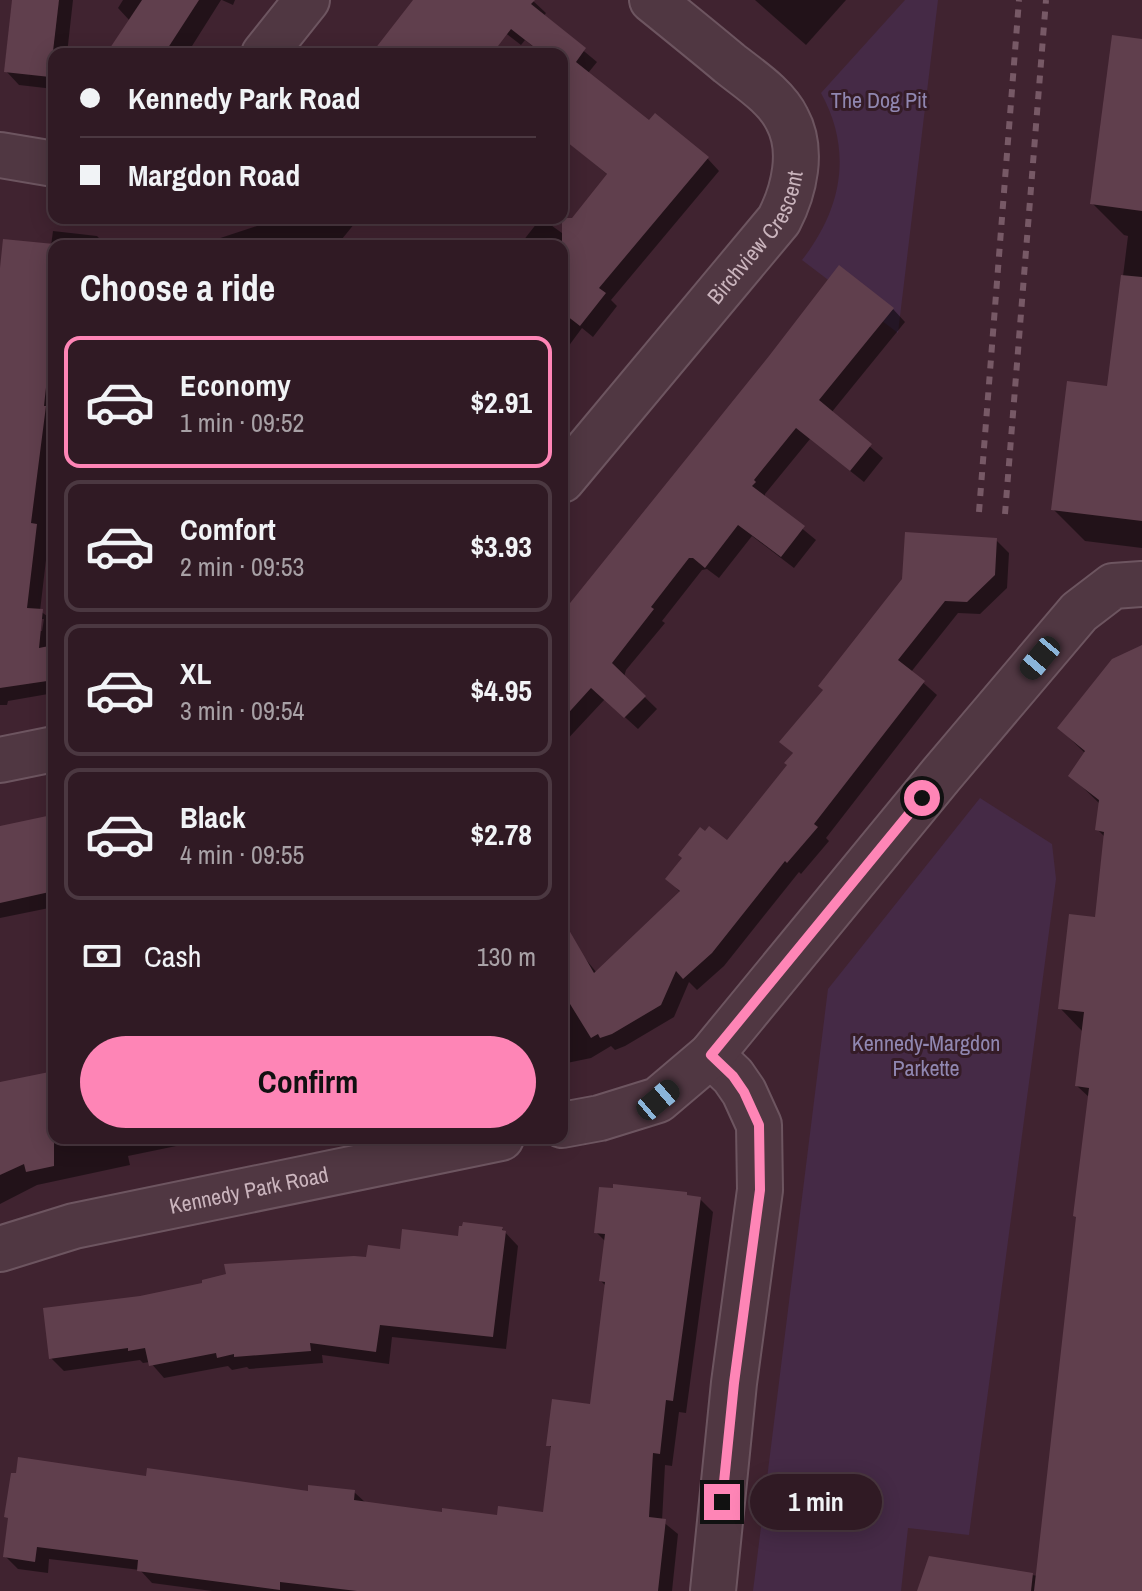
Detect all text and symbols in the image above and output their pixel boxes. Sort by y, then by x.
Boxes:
text: Kennedy Park Road [128,78,360,118]
park label: The Dog Pit [831,85,927,115]
text: Margdon Road [128,155,300,195]
street label: Birchview Crescent [700,169,810,310]
text: Choose a ride [80,264,275,312]
text: Economy [180,365,291,405]
icon: car [84,366,156,438]
text: $2.91 [470,382,532,422]
text: 1 min · 09:52 [180,405,304,440]
text: Comfort [180,509,276,549]
icon: car [84,510,156,582]
text: $3.93 [470,526,532,566]
text: 2 min · 09:53 [180,549,304,584]
car [1015,632,1065,684]
text: XL [180,653,211,693]
icon: car [84,654,156,726]
text: $4.95 [470,670,532,710]
text: 3 min · 09:54 [180,693,304,728]
route start [904,780,940,816]
text: Black [180,797,246,837]
icon: car [84,798,156,870]
text: $2.78 [470,814,532,854]
text: 4 min · 09:55 [180,837,304,872]
icon: cash [80,934,124,978]
text: Cash [144,936,201,976]
text: 130 m [477,939,536,974]
park label: Kennedy-Margdon Parkette [852,1028,1000,1083]
button: Confirm [80,1036,536,1128]
car [632,1075,684,1125]
street label: Kennedy Park Road [167,1159,331,1221]
callout: 1 min [750,1474,882,1530]
route end [704,1484,740,1520]
text: 1 min [788,1484,844,1519]

